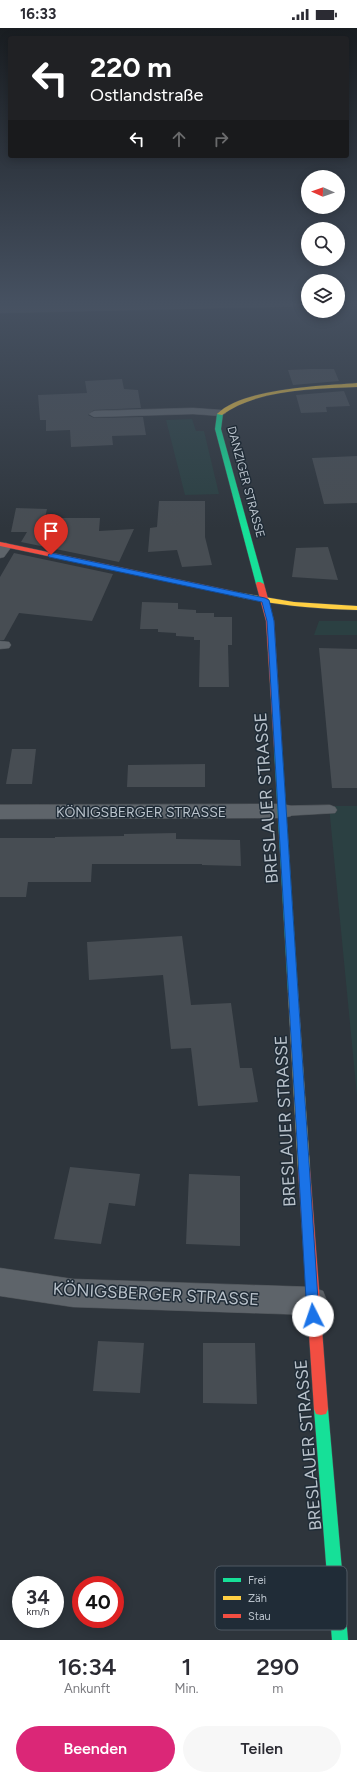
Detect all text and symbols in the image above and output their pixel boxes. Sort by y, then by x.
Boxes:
text: 16:33 [20,5,56,23]
text: 220 m [90,50,172,84]
icon: left [24,52,76,104]
text: Ostlandstraße [90,84,203,106]
icon: left [126,128,148,150]
icon: ahead [168,128,190,150]
icon: right [210,128,232,150]
north arrow [301,170,345,214]
map controls [301,170,345,318]
button: search [301,222,345,266]
button: layers [301,274,345,318]
street label: DANZIGER STRASSE [224,425,268,539]
pin [34,514,68,555]
icon: arrive [40,520,62,542]
street label: BRESLAUER STRASSE [250,712,282,884]
street label: KÖNIGSBERGER STRASSE [56,804,226,821]
street label: BRESLAUER STRASSE [271,1035,299,1207]
street label: KÖNIGSBERGER STRASSE [52,1279,260,1309]
position arrow [292,1295,334,1337]
street label: BRESLAUER STRASSE [291,1359,325,1531]
legend [215,1566,347,1630]
text: Frei [248,1574,266,1587]
speed limit sign: 40 [72,1576,124,1628]
text: 34 [26,1585,50,1609]
text: Zäh [248,1592,267,1605]
text: km/h [27,1605,49,1618]
text: Stau [248,1610,271,1623]
text: 16:34 [58,1652,117,1681]
text: 1 [181,1652,191,1681]
text: 290 [256,1652,299,1681]
text: Ankunft [64,1681,111,1696]
text: Min. [174,1681,198,1696]
text: m [272,1681,283,1696]
button: Beenden [16,1726,175,1772]
button: Teilen [183,1726,341,1772]

